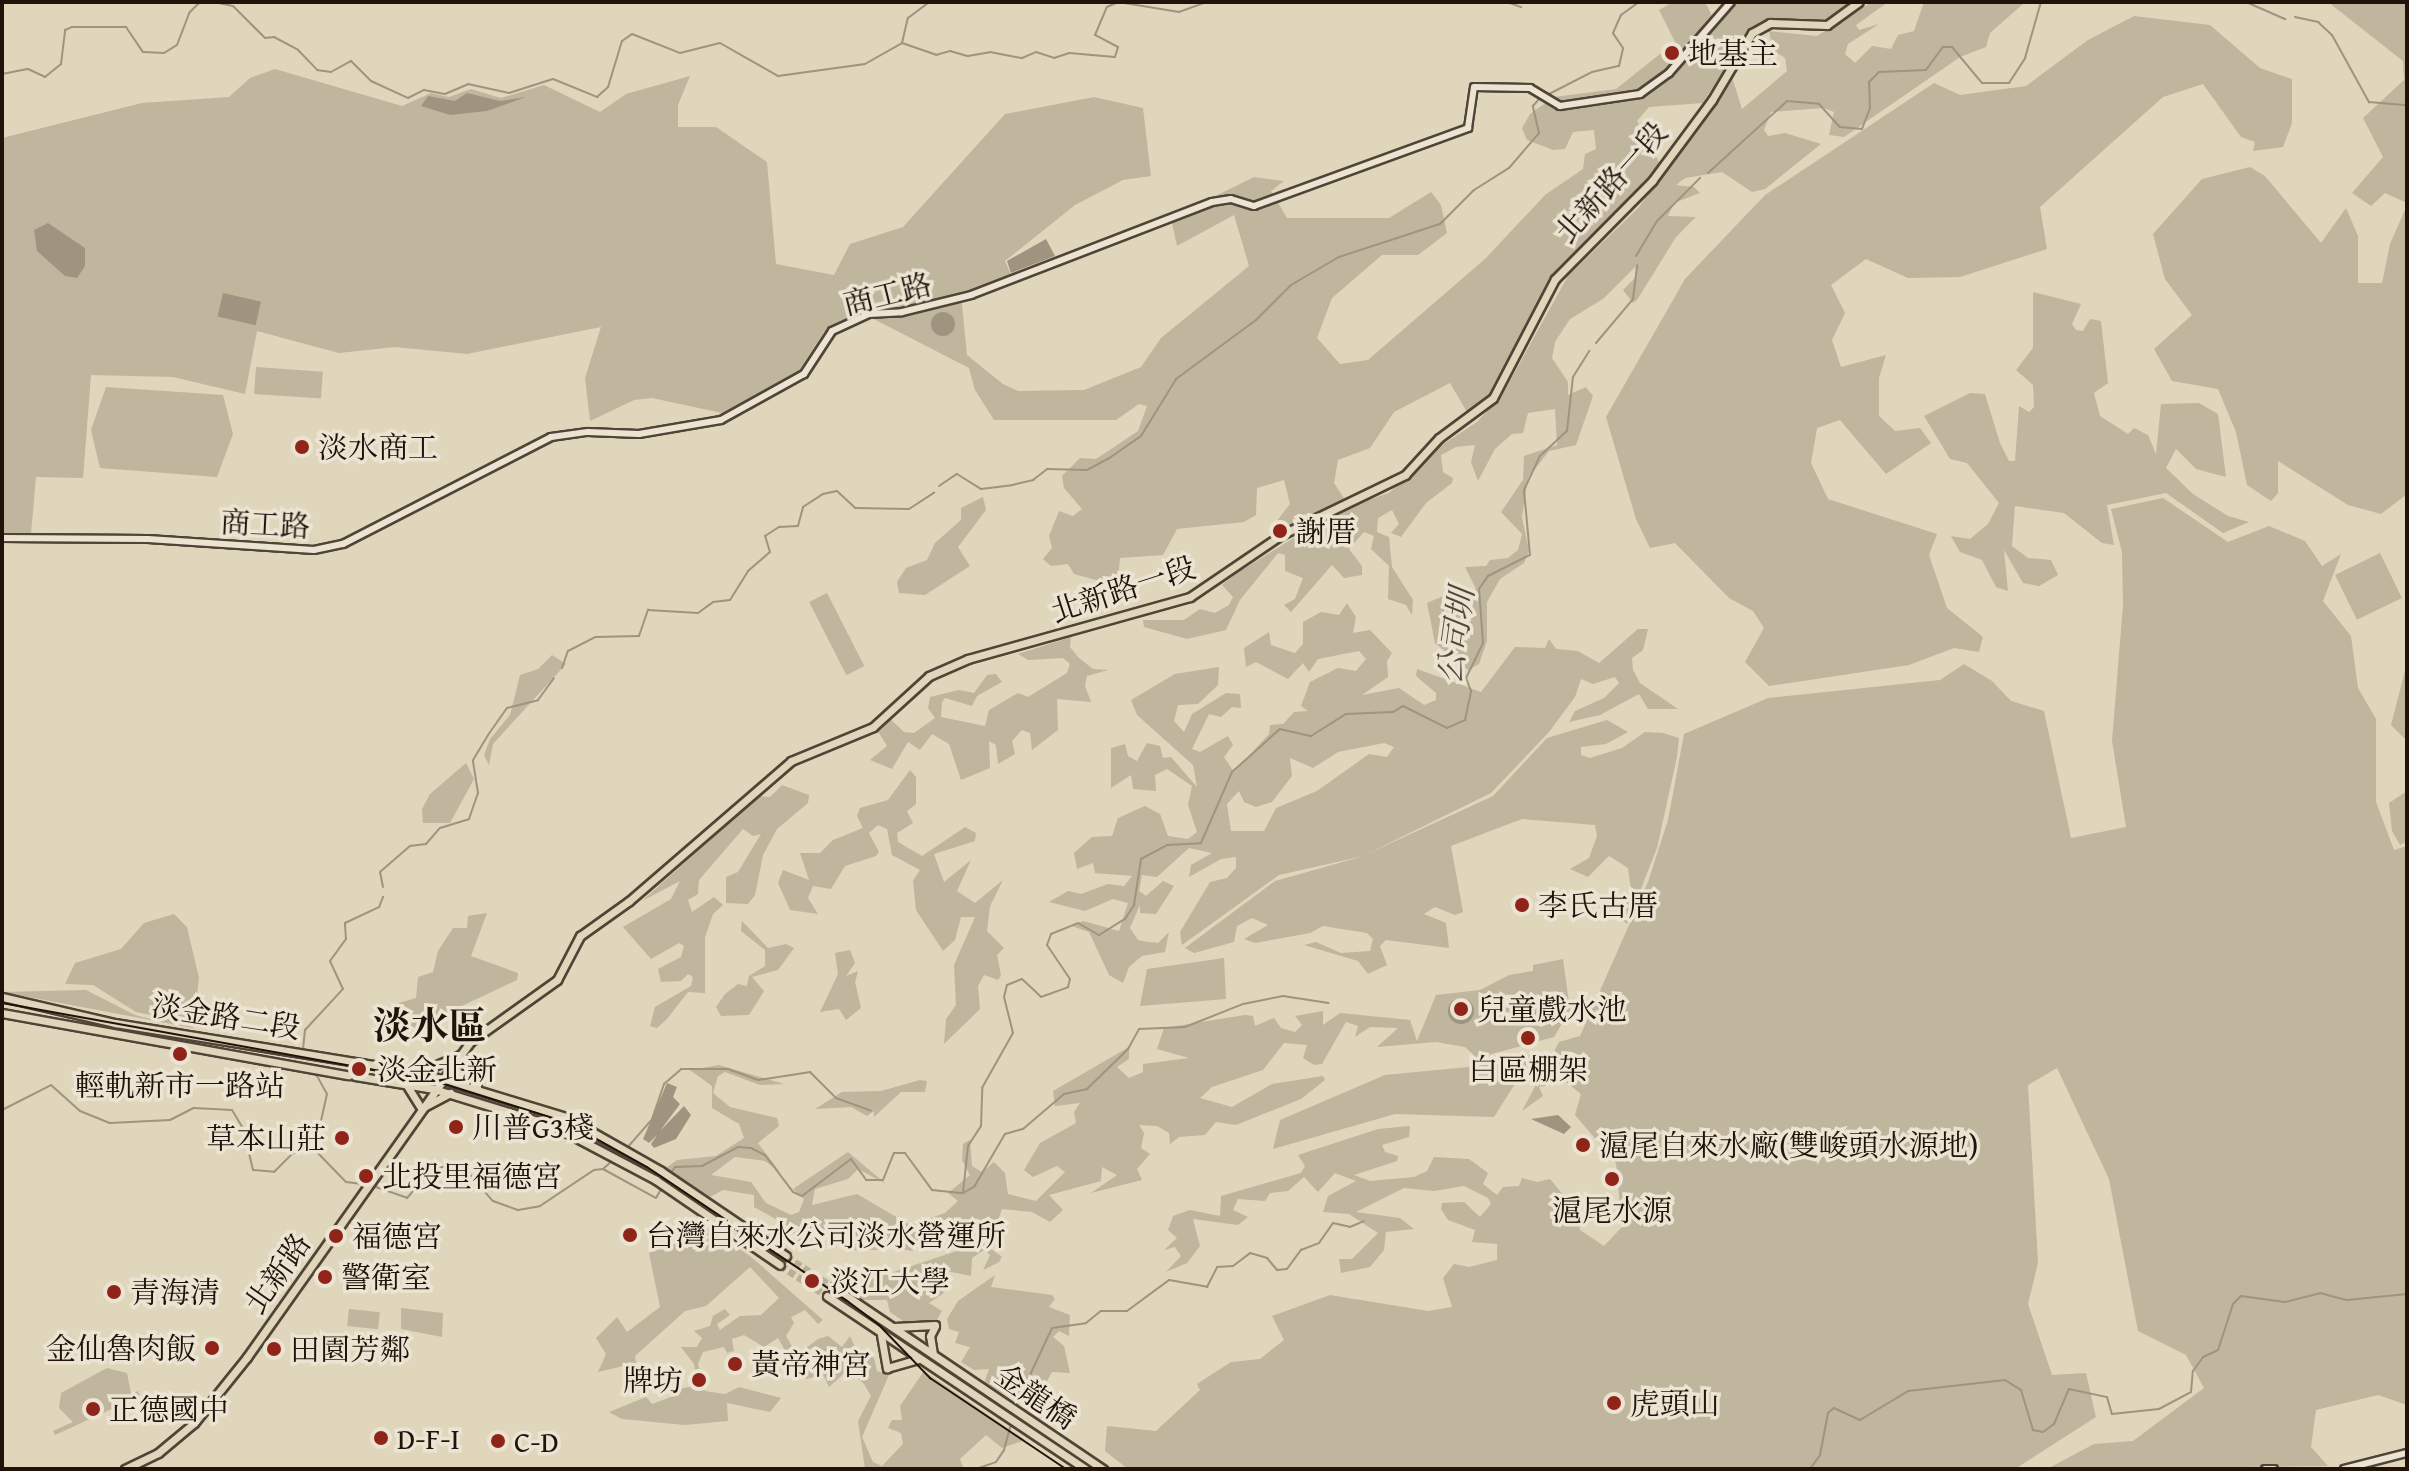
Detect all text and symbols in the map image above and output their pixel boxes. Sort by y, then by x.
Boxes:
place label: 地基主 [1688,35,1778,71]
marker: 地基主 [1663,44,1681,62]
street label: 北新路一段 [1547,114,1675,250]
street label: 商工路 [839,266,935,322]
place label: 淡水商工 [318,429,438,465]
marker: 淡水商工 [293,438,311,456]
street label: 商工路 [219,504,311,544]
place label: 謝厝 [1296,513,1356,549]
marker: 謝厝 [1271,522,1289,540]
street label: 北新路一段 [1046,549,1200,629]
water label: 公司圳 [1430,586,1482,686]
place label: 李氏古厝 [1538,887,1658,923]
marker: 李氏古厝 [1513,896,1531,914]
street label: 淡金路二段 [149,986,303,1046]
place label: 兒童戲水池 [1477,991,1627,1027]
marker: 兒童戲水池 [1452,1000,1470,1018]
district label: 淡水區 [373,1003,487,1049]
marker: 白區棚架 [1519,1029,1537,1047]
marker: 輕軌新市一路站 [171,1045,189,1063]
place label: 淡金北新 [377,1051,497,1087]
place label: 白區棚架 [1468,1051,1588,1087]
marker: 淡金北新 [348,1058,370,1080]
place label: 輕軌新市一路站 [75,1067,285,1103]
place label: 川普G3棧 [472,1109,594,1145]
marker: 川普G3棧 [447,1118,465,1136]
place label: 草本山莊 [206,1120,326,1156]
place label: 滬尾自來水廠(雙峻頭水源地) [1599,1127,1978,1163]
marker: 草本山莊 [333,1129,351,1147]
marker: 滬尾自來水廠(雙峻頭水源地) [1574,1136,1592,1154]
place label: 北投里福德宮 [382,1158,562,1194]
marker: 北投里福德宮 [357,1167,375,1185]
marker: 滬尾水源 [1603,1170,1621,1188]
place label: 滬尾水源 [1552,1192,1672,1228]
place label: 台灣自來水公司淡水營運所 [646,1217,1006,1253]
place label: 福德宮 [352,1218,442,1254]
street label: 北新路 [236,1226,318,1320]
marker: 台灣自來水公司淡水營運所 [621,1226,639,1244]
marker: 福德宮 [327,1227,345,1245]
place label: 警衛室 [341,1259,431,1295]
place label: 淡江大學 [830,1263,950,1299]
marker: 警衛室 [316,1268,334,1286]
marker: 淡江大學 [801,1270,823,1292]
place label: 青海清 [130,1274,220,1310]
marker: 青海清 [105,1283,123,1301]
place label: 金仙魯肉飯 [46,1330,196,1366]
place label: 田園芳鄰 [290,1331,410,1367]
marker: 金仙魯肉飯 [203,1339,221,1357]
marker: 田園芳鄰 [265,1340,283,1358]
place label: 黃帝神宮 [751,1346,871,1382]
marker: 黃帝神宮 [726,1355,744,1373]
street label: 金龍橋 [989,1356,1083,1436]
place label: 牌坊 [623,1362,683,1398]
marker: 牌坊 [690,1371,708,1389]
place label: 虎頭山 [1630,1385,1720,1421]
place label: 正德國中 [109,1391,229,1427]
marker: 虎頭山 [1605,1394,1623,1412]
marker: 正德國中 [84,1400,102,1418]
place label: D-F-I [397,1420,460,1456]
place label: C-D [514,1423,559,1459]
marker: D-F-I [372,1429,390,1447]
marker: C-D [489,1432,507,1450]

